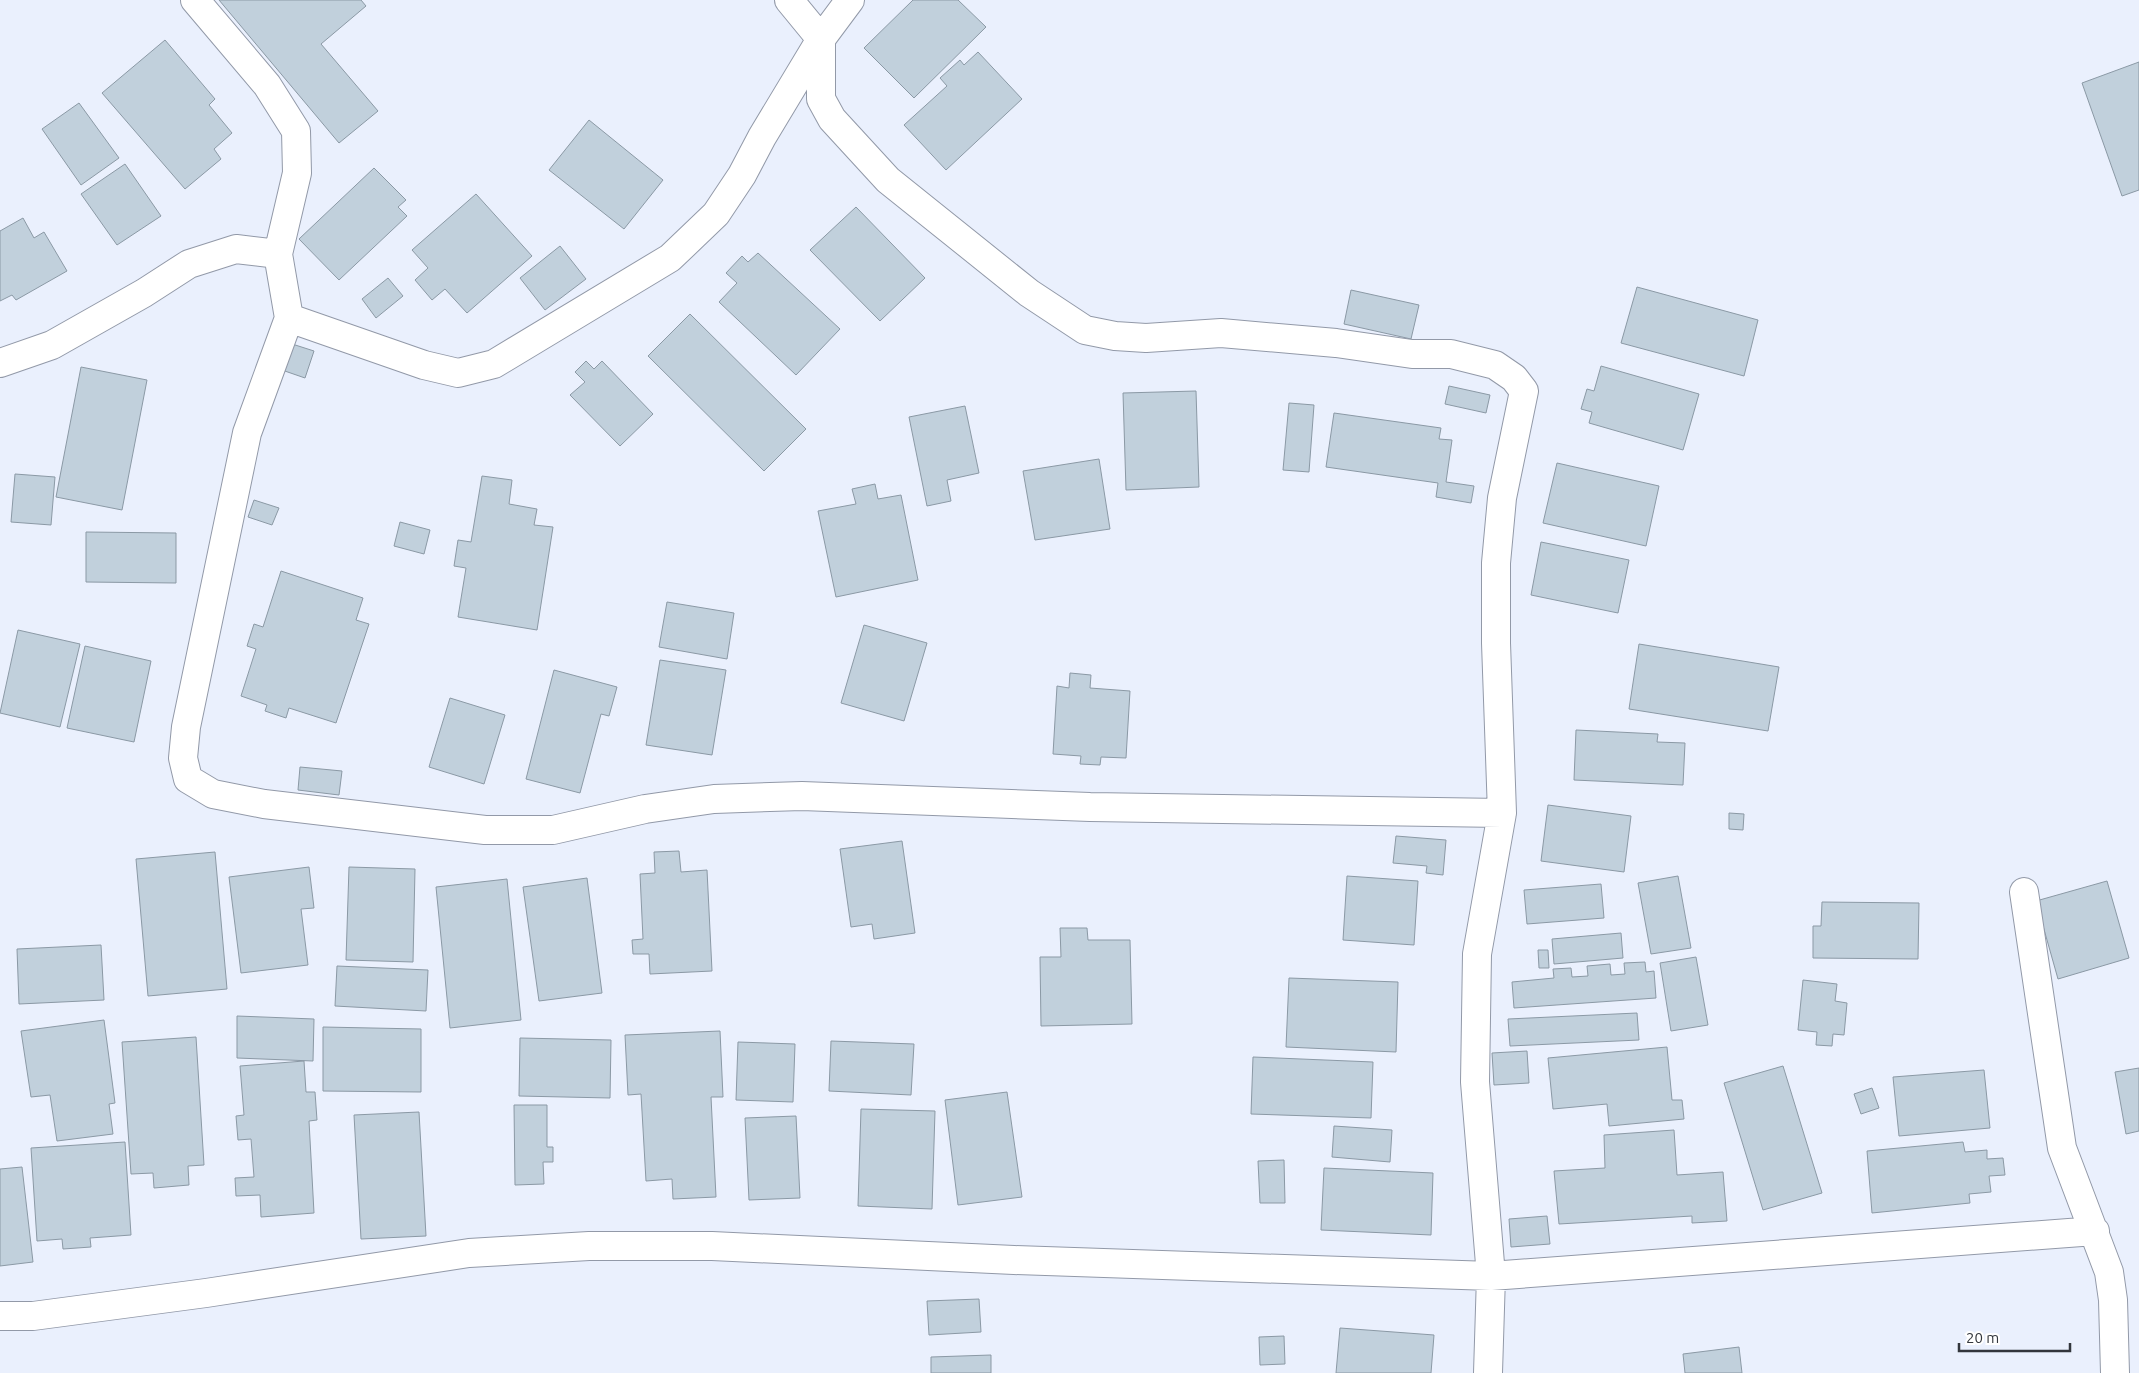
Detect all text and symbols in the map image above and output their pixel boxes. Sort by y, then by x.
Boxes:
scale bar [1959,1320,2070,1352]
text: 20 m [1966,1329,1999,1346]

